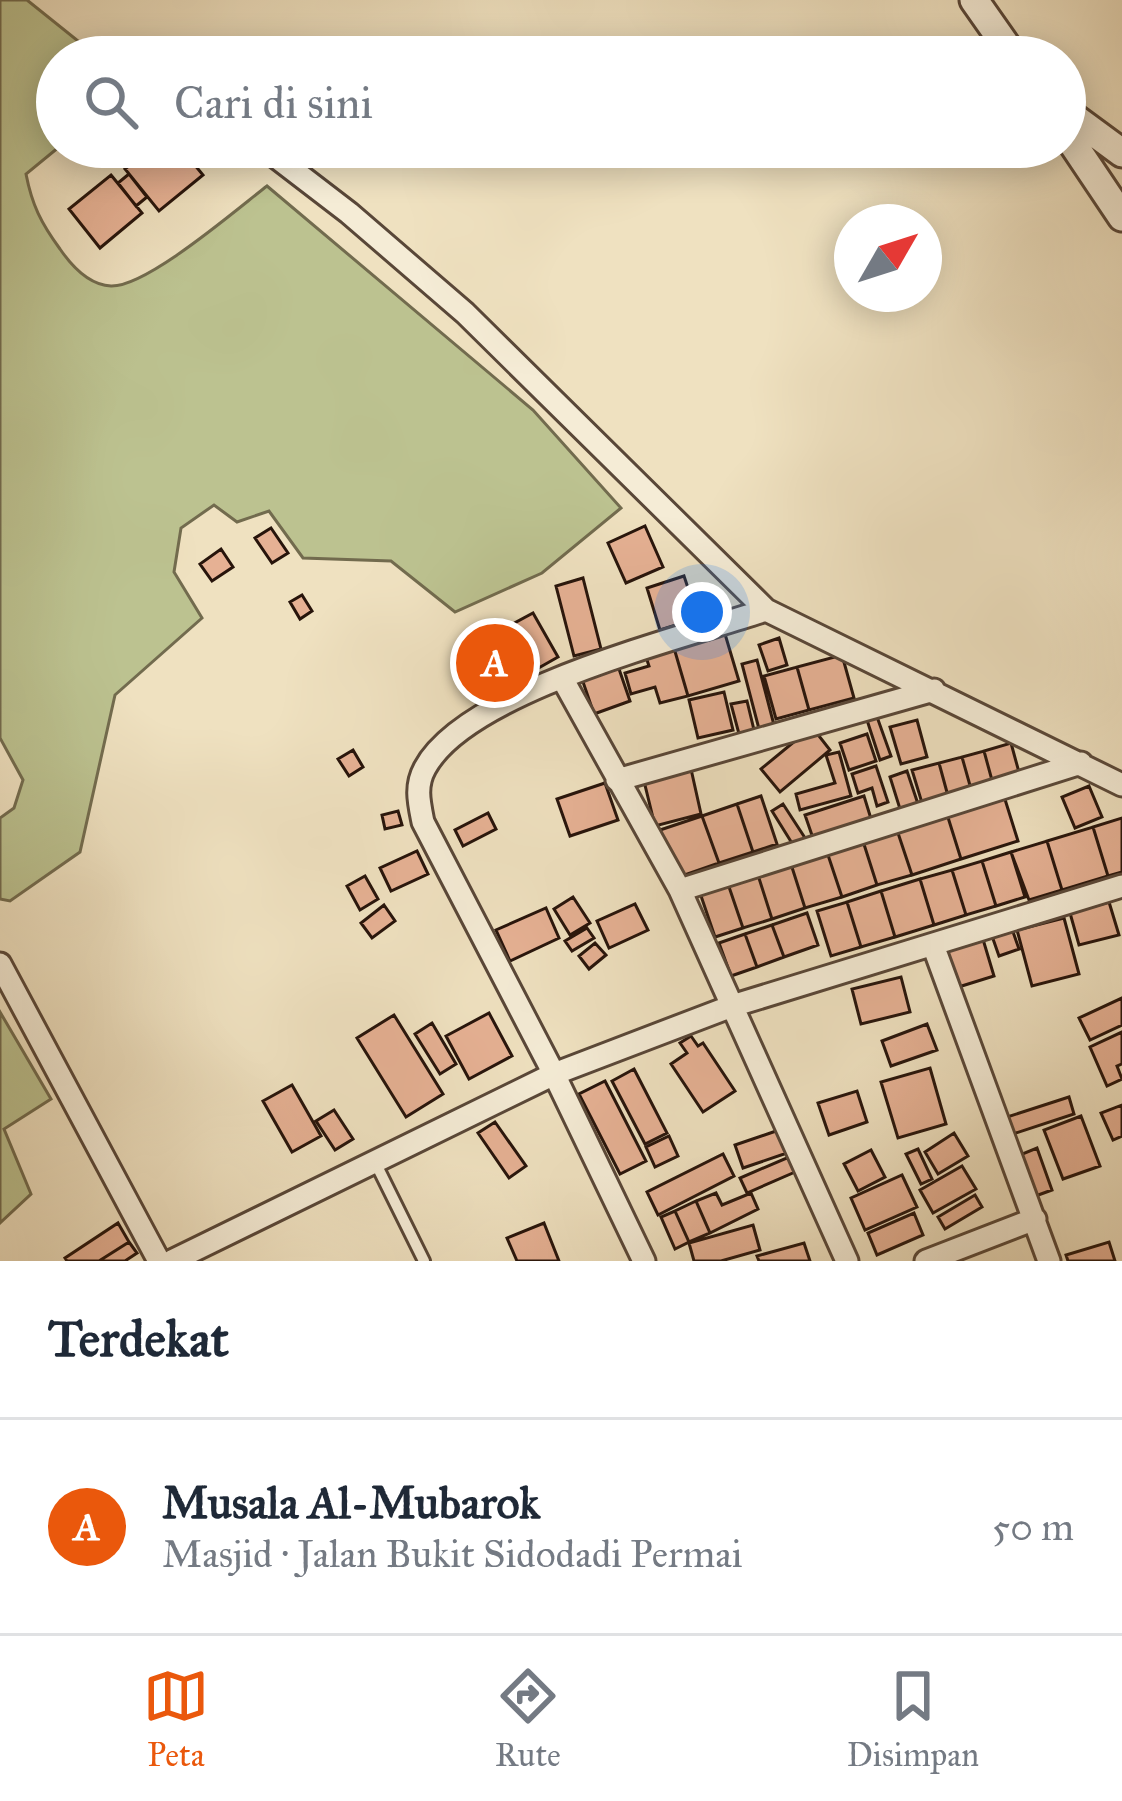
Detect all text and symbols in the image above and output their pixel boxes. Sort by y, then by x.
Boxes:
search box [36,36,1086,168]
icon: search [78,69,144,135]
text: Cari di sini [174,75,373,130]
north arrow [834,204,942,312]
your location [672,582,732,642]
pin: A [456,618,534,708]
text: Terdekat [48,1308,229,1370]
text: Musala Al-Mubarok [162,1475,540,1530]
text: A [74,1503,100,1551]
text: 50 m [992,1503,1074,1551]
text: Masjid · Jalan Bukit Sidodadi Permai [162,1530,743,1578]
tab: Peta [143,1663,209,1775]
tab: Rute [495,1663,561,1775]
tab: Disimpan [847,1663,979,1775]

